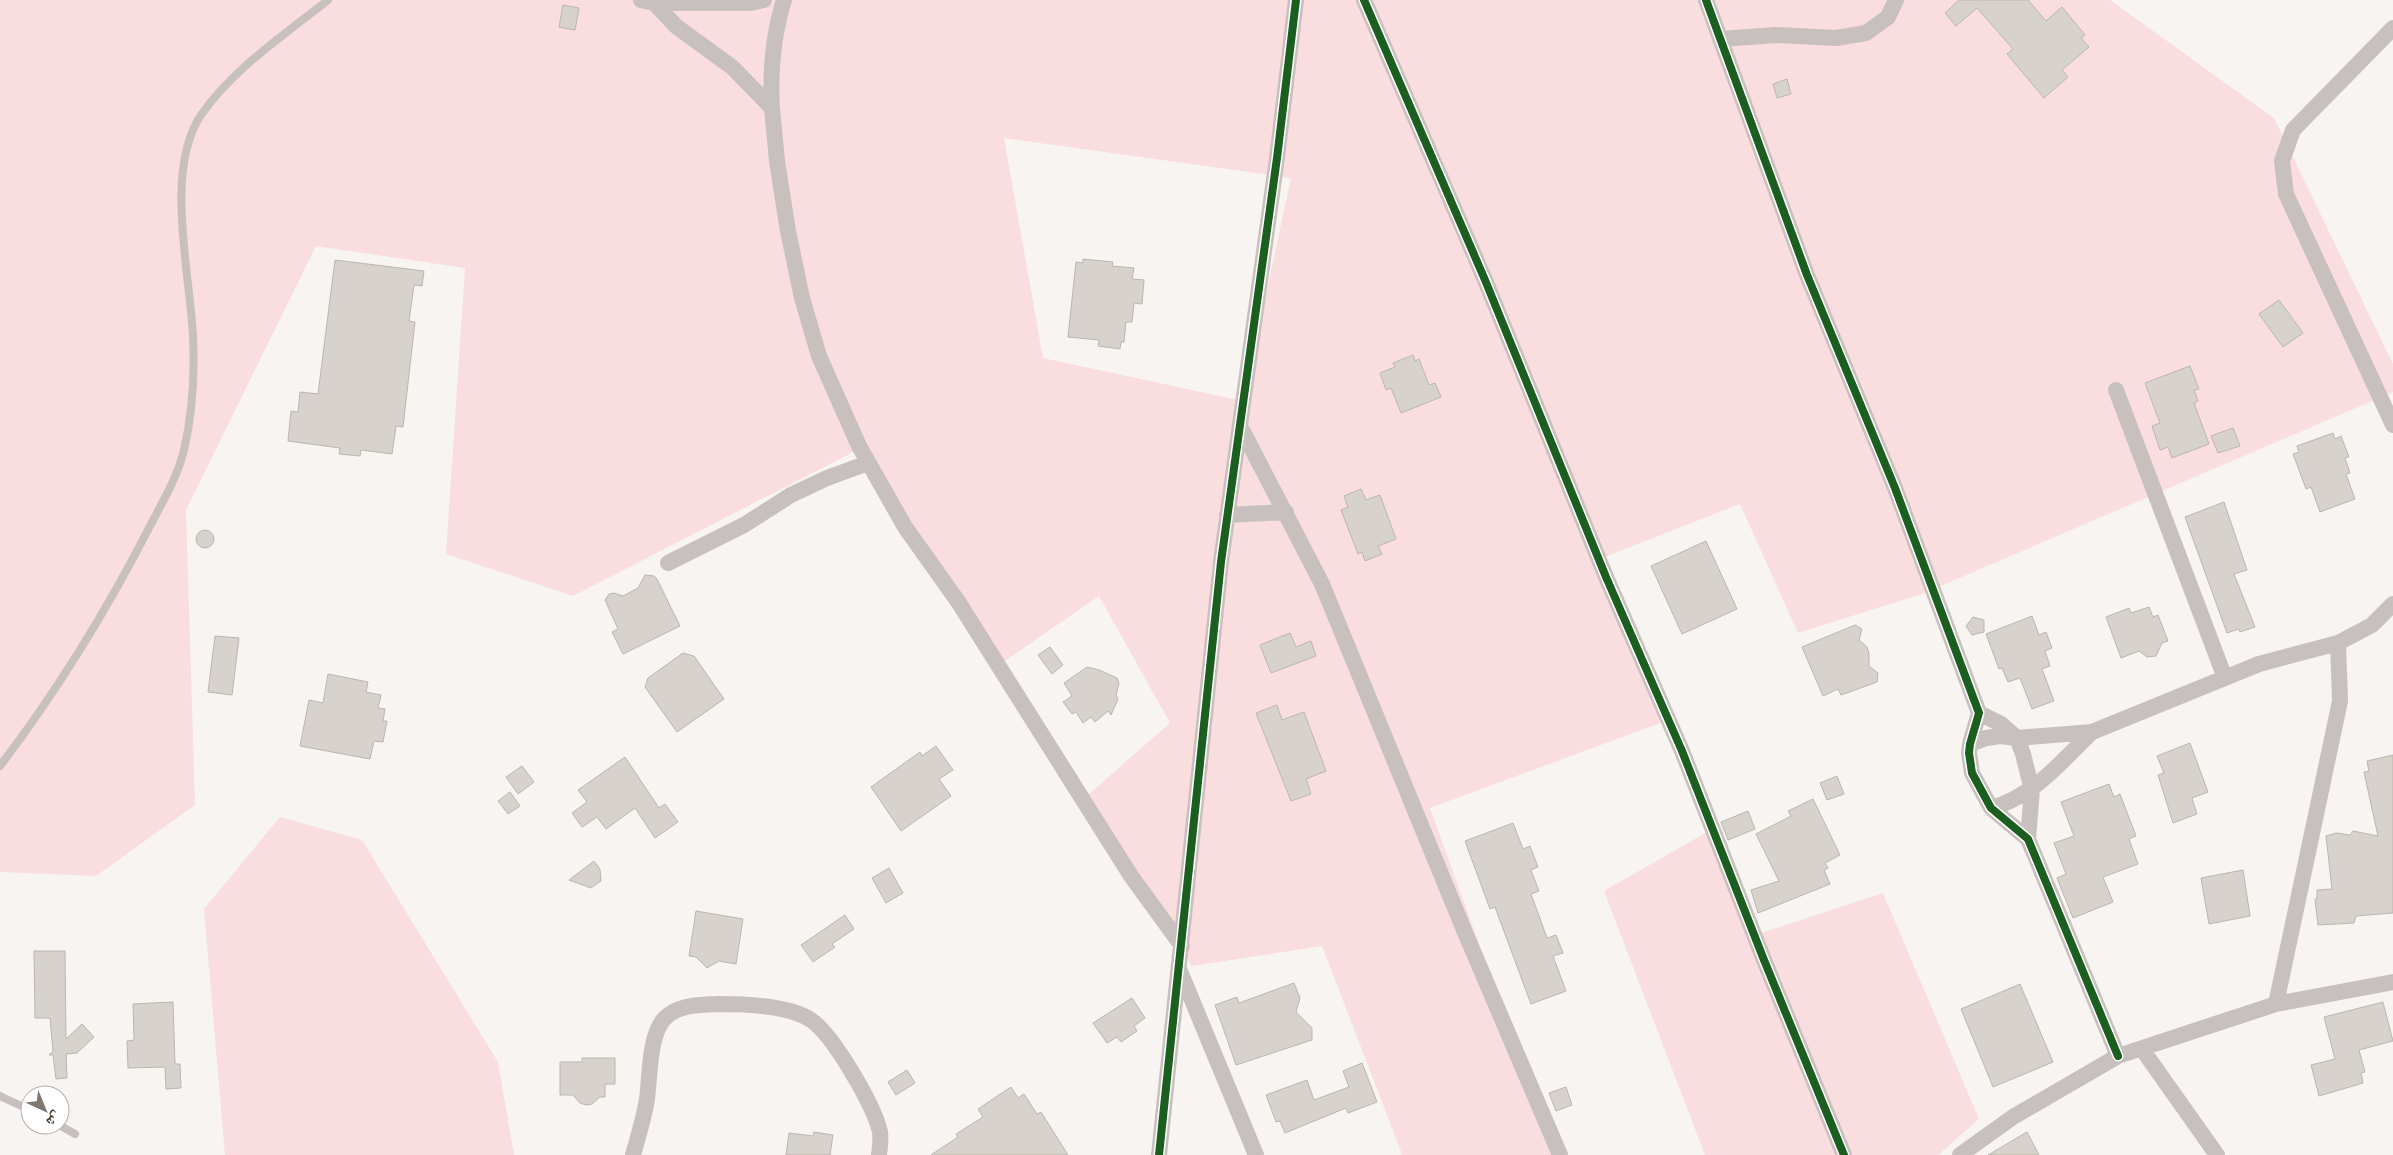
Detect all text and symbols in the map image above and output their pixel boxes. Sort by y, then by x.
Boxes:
north arrow [20,1085,70,1135]
text: ش [42,1108,65,1130]

